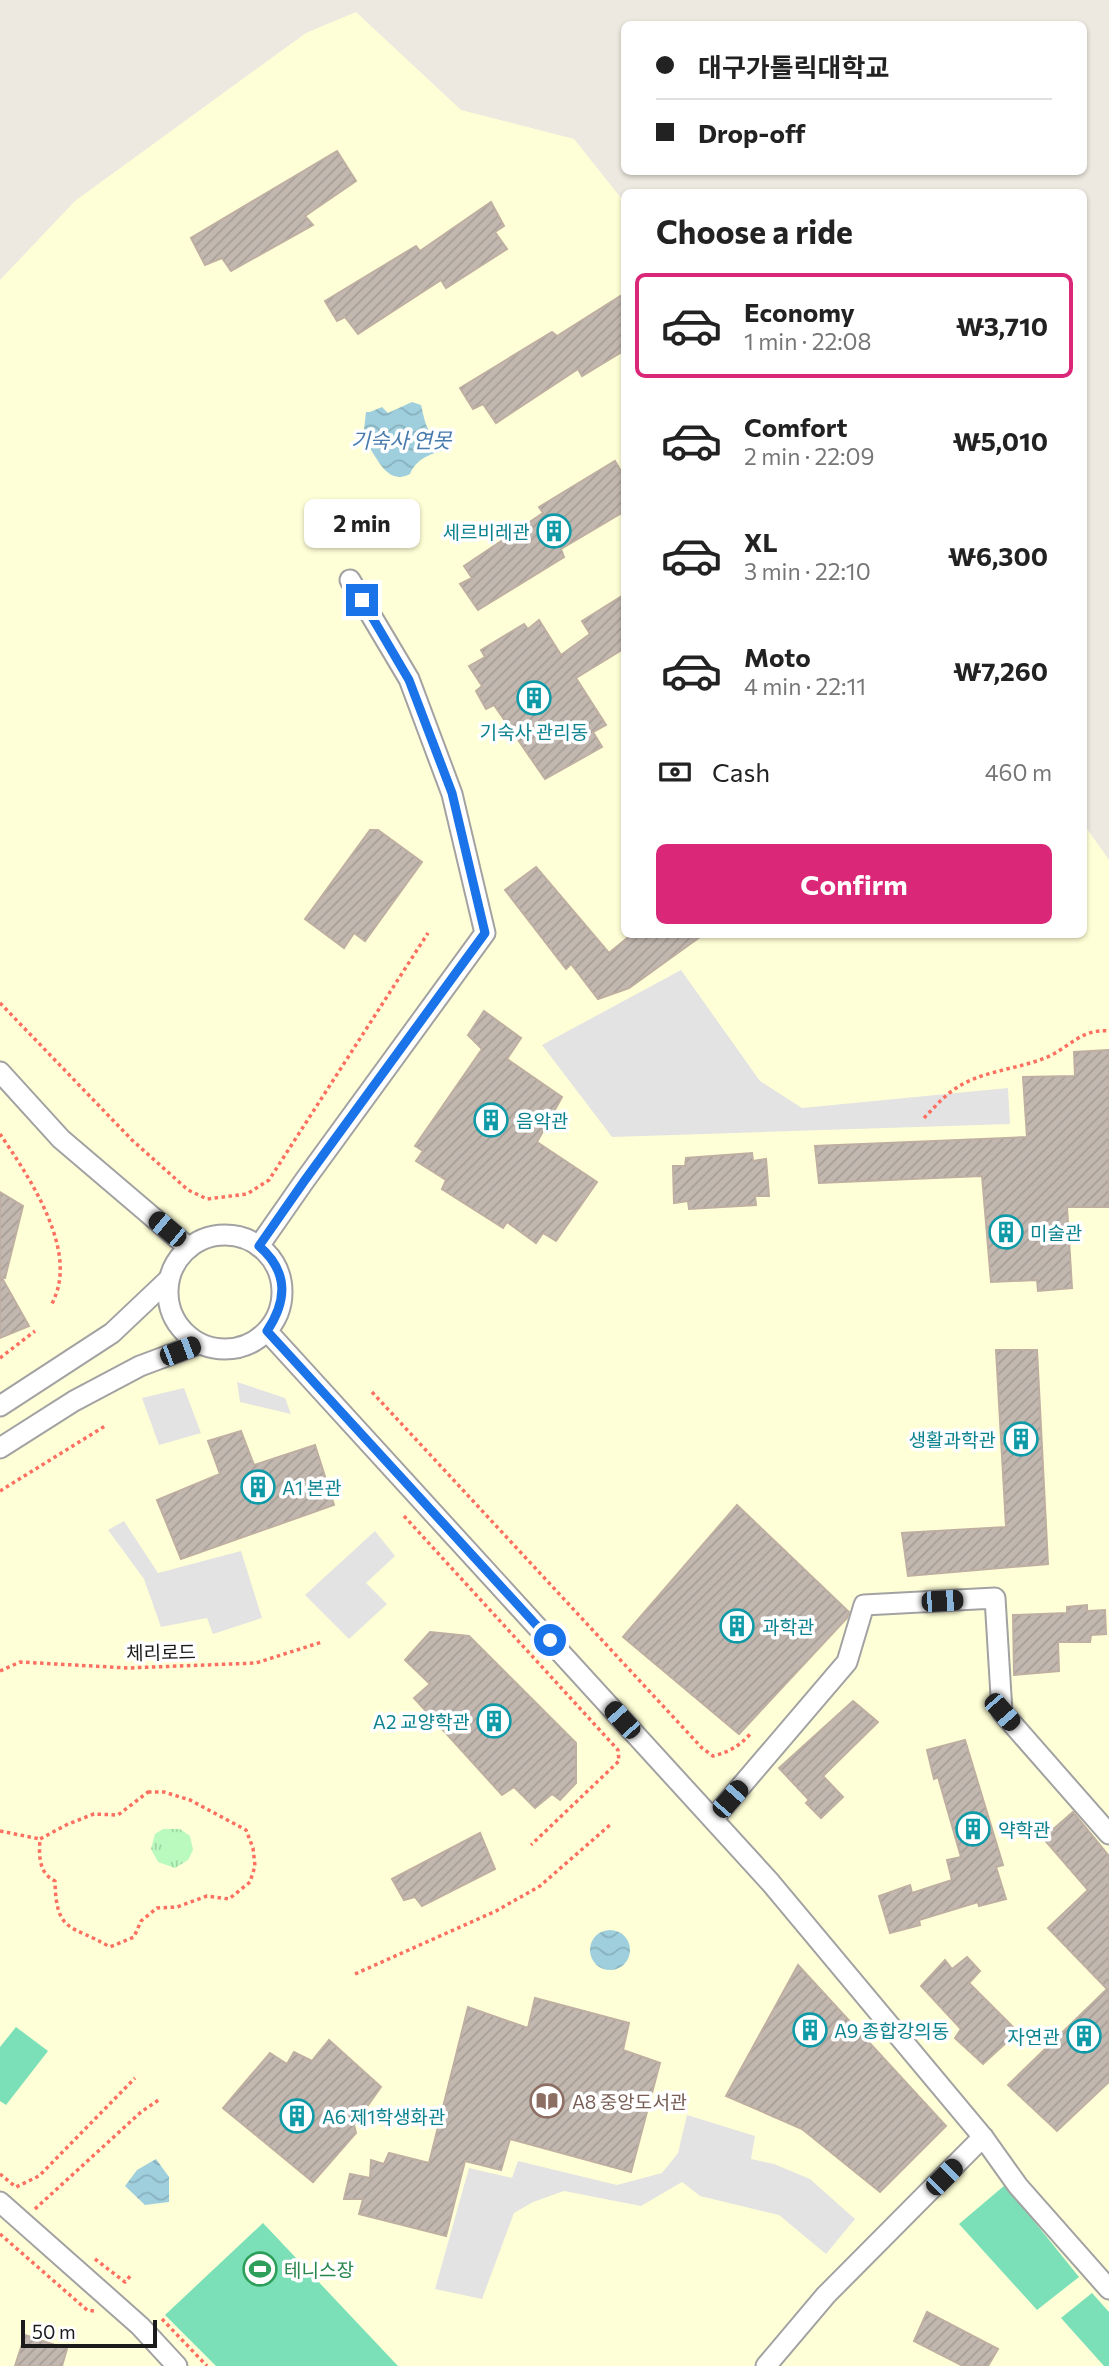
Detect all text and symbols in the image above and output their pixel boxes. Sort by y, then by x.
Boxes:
text: 대구가톨릭대학교 [698,51,889,82]
text: Drop-off [698,117,805,148]
text: Choose a ride [656,211,853,251]
icon: car [660,294,723,357]
text: Economy [744,296,855,327]
text: ₩3,710 [956,310,1048,341]
text: 1 min · 22:08 [744,327,872,355]
icon: car [660,409,723,472]
text: Comfort [744,411,847,442]
text: ₩5,010 [953,425,1048,456]
water label: 기숙사 연못 [351,427,453,452]
text: 2 min · 22:09 [744,442,874,470]
callout: 2 min [304,498,420,548]
text: 2 min [333,509,391,537]
building icon: 세르비레관 [535,512,573,550]
place label: 세르비레관 [443,520,530,543]
icon: car [660,524,723,587]
text: XL [744,526,778,557]
text: ₩6,300 [948,540,1048,571]
text: 3 min · 22:10 [744,557,871,585]
route end [346,584,378,616]
icon: car [660,639,723,702]
text: Moto [744,641,811,672]
text: ₩7,260 [953,655,1048,686]
text: 4 min · 22:11 [744,672,866,700]
building icon: 기숙사 관리동 [515,679,553,717]
place label: 기숙사 관리동 [480,720,588,743]
icon: cash [656,753,694,791]
text: Cash [712,756,770,787]
text: 460 m [985,758,1052,786]
button: Confirm [656,844,1052,924]
building icon: 음악관 [472,1101,510,1139]
place label: 음악관 [516,1109,568,1132]
car [145,1207,190,1251]
building icon: 미술관 [987,1213,1025,1251]
place label: 미술관 [1030,1221,1082,1244]
car [157,1334,204,1368]
building icon: 생활과학관 [1002,1420,1040,1458]
place label: 생활과학관 [909,1428,996,1451]
building icon: A1 본관 [239,1468,277,1506]
place label: A1 본관 [282,1476,342,1499]
car [921,1589,964,1613]
building icon: 과학관 [718,1607,756,1645]
place label: 과학관 [762,1615,814,1638]
route start [534,1624,566,1656]
street label: 체리로드 [126,1640,196,1664]
car [981,1689,1024,1735]
car [601,1697,644,1743]
building icon: A2 교양학관 [475,1702,513,1740]
place label: A2 교양학관 [373,1710,470,1733]
car [709,1776,752,1822]
building icon: 약학관 [954,1810,992,1848]
place label: 약학관 [998,1818,1050,1841]
building icon: A9 종합강의동 [791,2011,829,2049]
building icon: 자연관 [1065,2017,1103,2055]
place label: A9 종합강의동 [834,2019,949,2042]
place label: 자연관 [1008,2025,1060,2048]
library icon: A8 중앙도서관 [528,2082,566,2120]
place label: A8 중앙도서관 [572,2090,687,2113]
building icon: A6 제1학생화관 [278,2097,316,2135]
place label: A6 제1학생화관 [322,2105,445,2128]
car [922,2155,967,2199]
sports icon: 테니스장 [241,2250,279,2288]
place label: 테니스장 [284,2258,354,2281]
scale bar [21,2317,158,2349]
text: 50 m [32,2320,76,2343]

